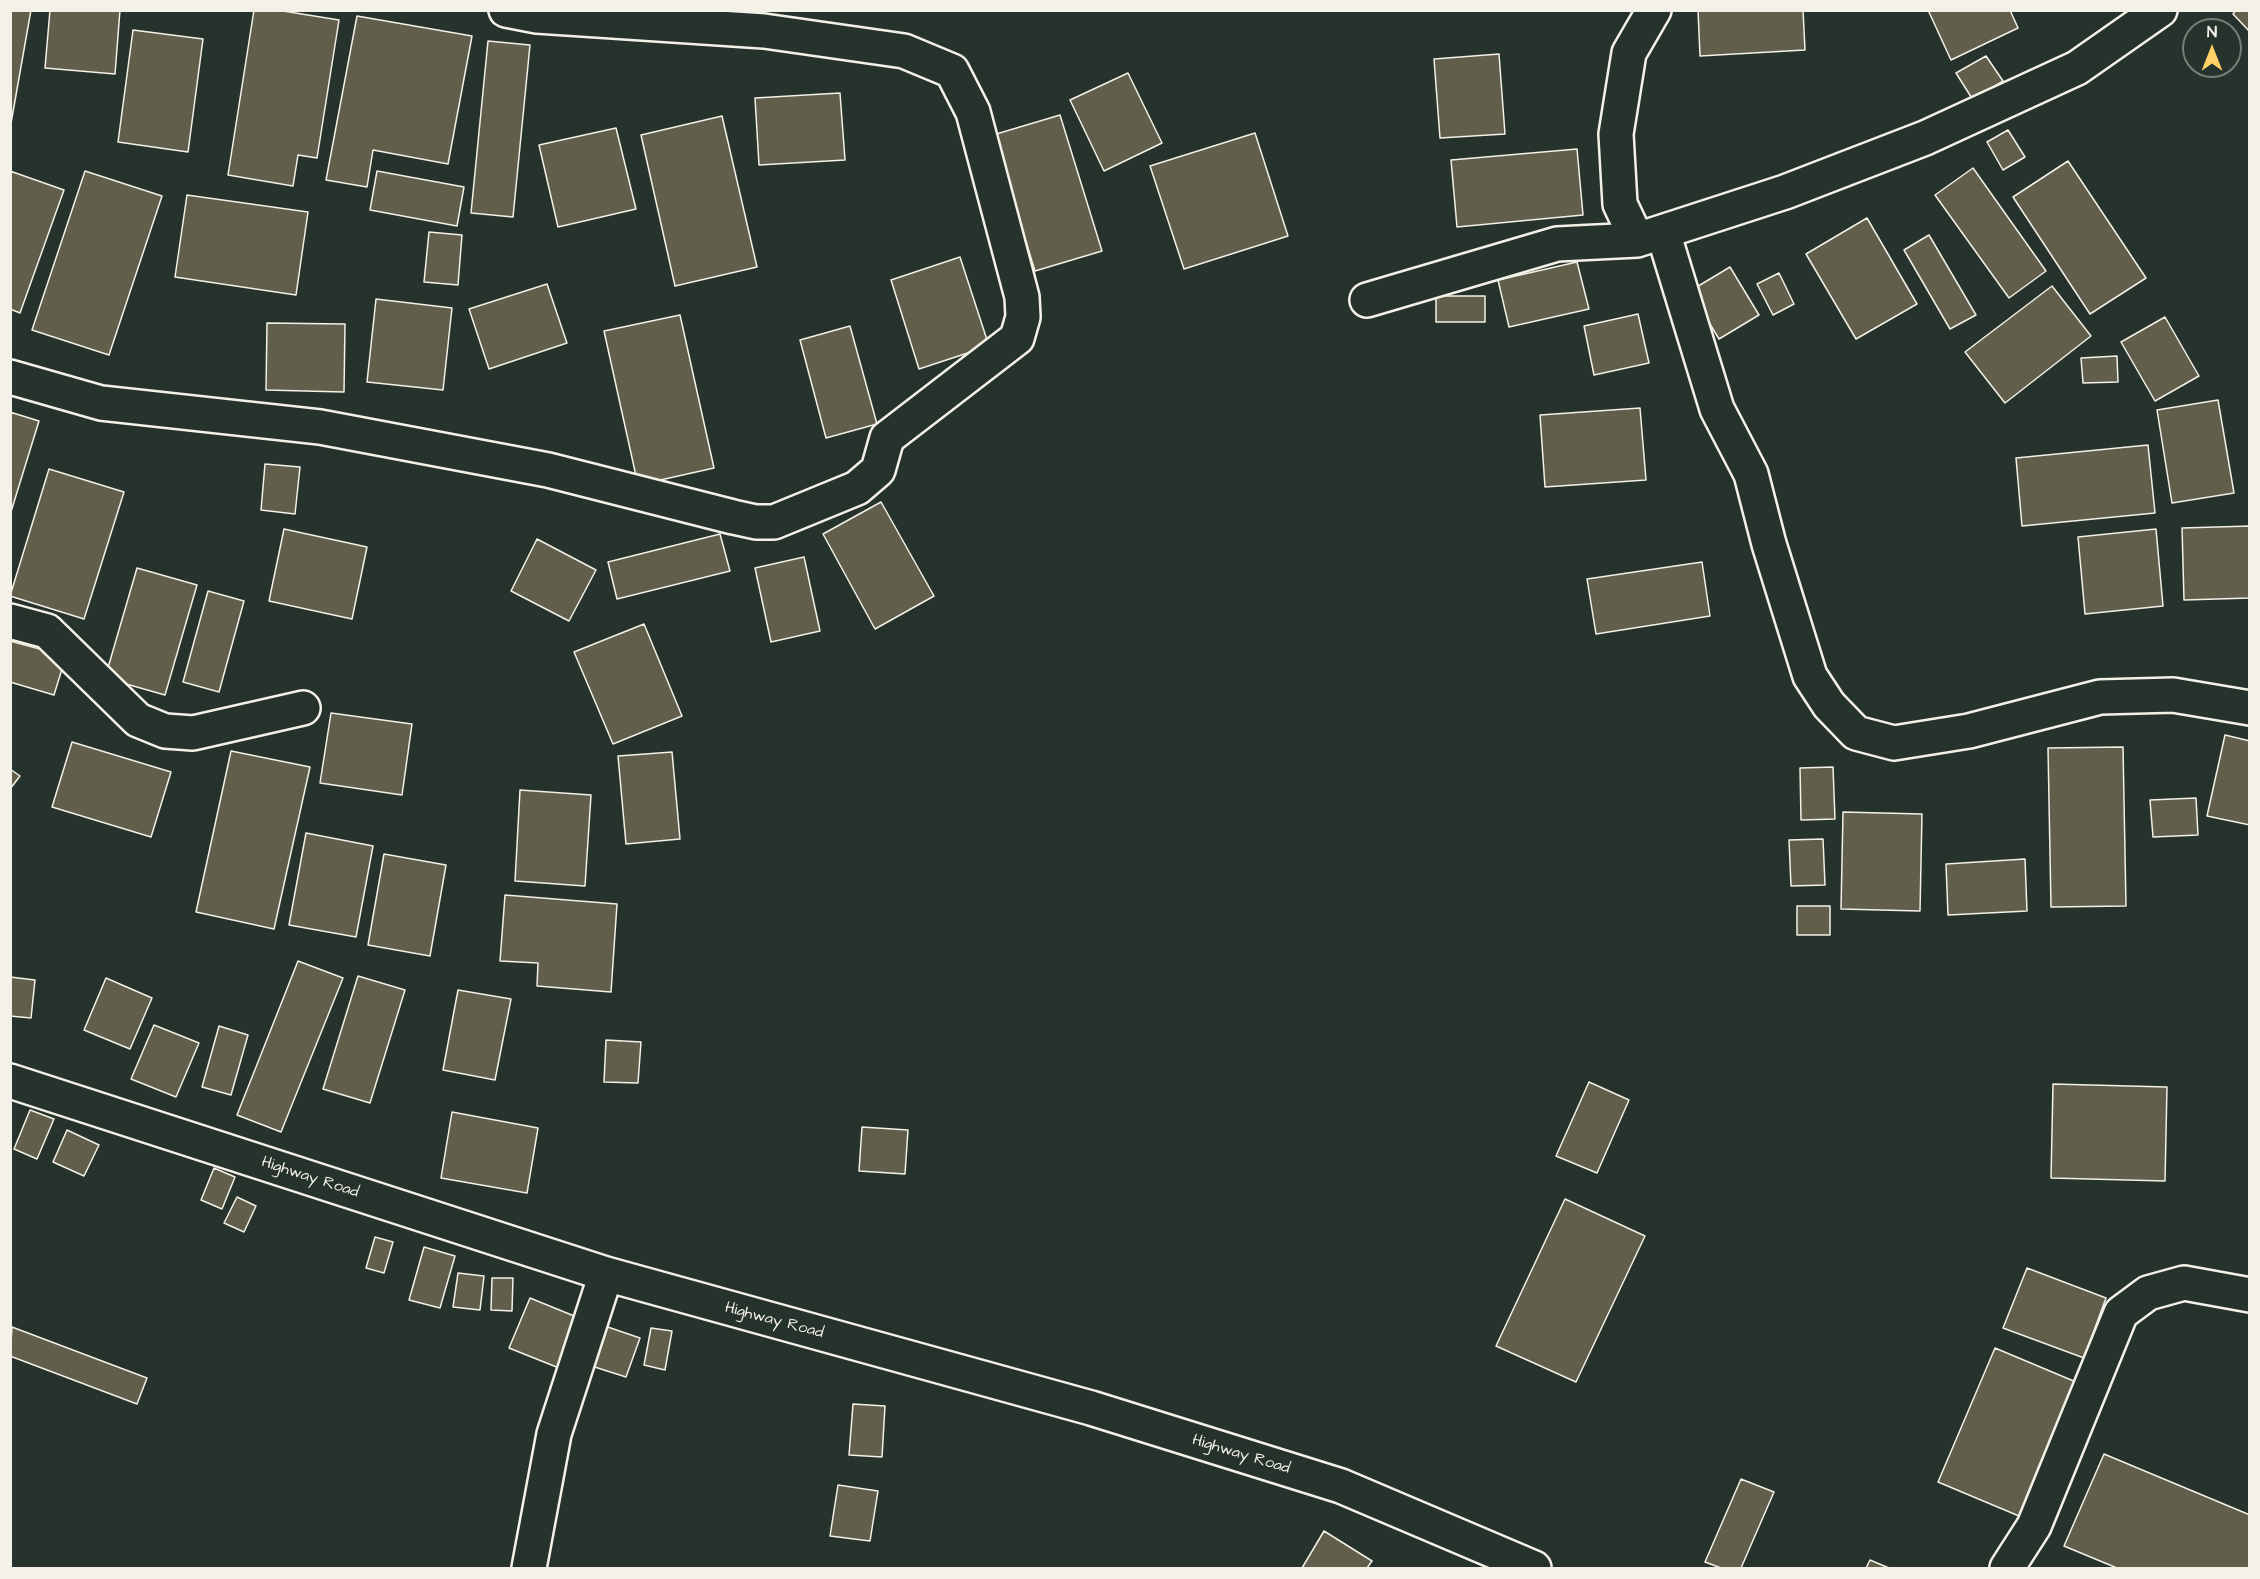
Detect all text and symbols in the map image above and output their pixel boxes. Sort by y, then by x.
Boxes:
north arrow [2182,18,2242,78]
text: N [2207,21,2217,43]
street label: Highway Road [259,1153,361,1203]
street label: Highway Road [723,1299,825,1343]
street label: Highway Road [1190,1431,1292,1479]

